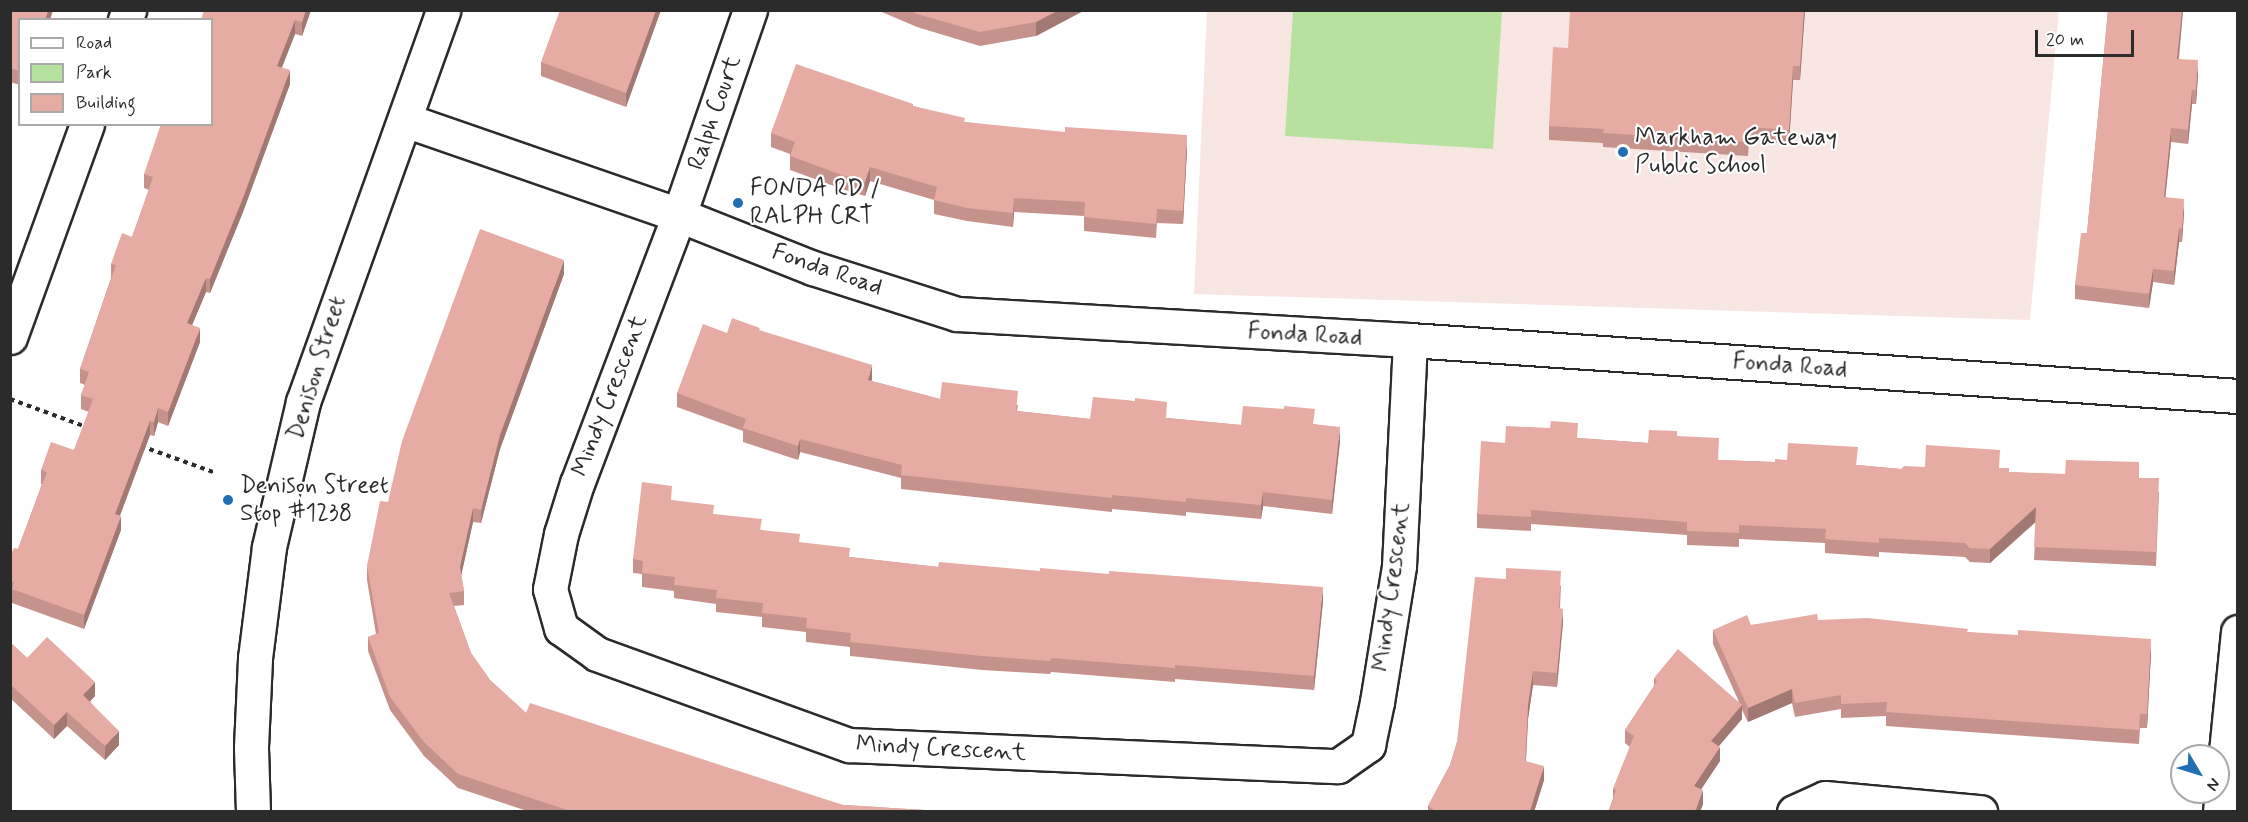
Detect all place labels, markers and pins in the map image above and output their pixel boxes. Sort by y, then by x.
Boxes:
place label: Markham Gateway Public School [1635,124,1834,180]
marker: Markham Gateway Public School [1616,145,1630,159]
place label: FONDA RD / RALPH CRT [750,175,880,231]
marker: FONDA RD / RALPH CRT [731,196,745,210]
place label: Denison Street Stop #1238 [240,472,392,528]
marker: Denison Street Stop #1238 [221,493,235,507]

